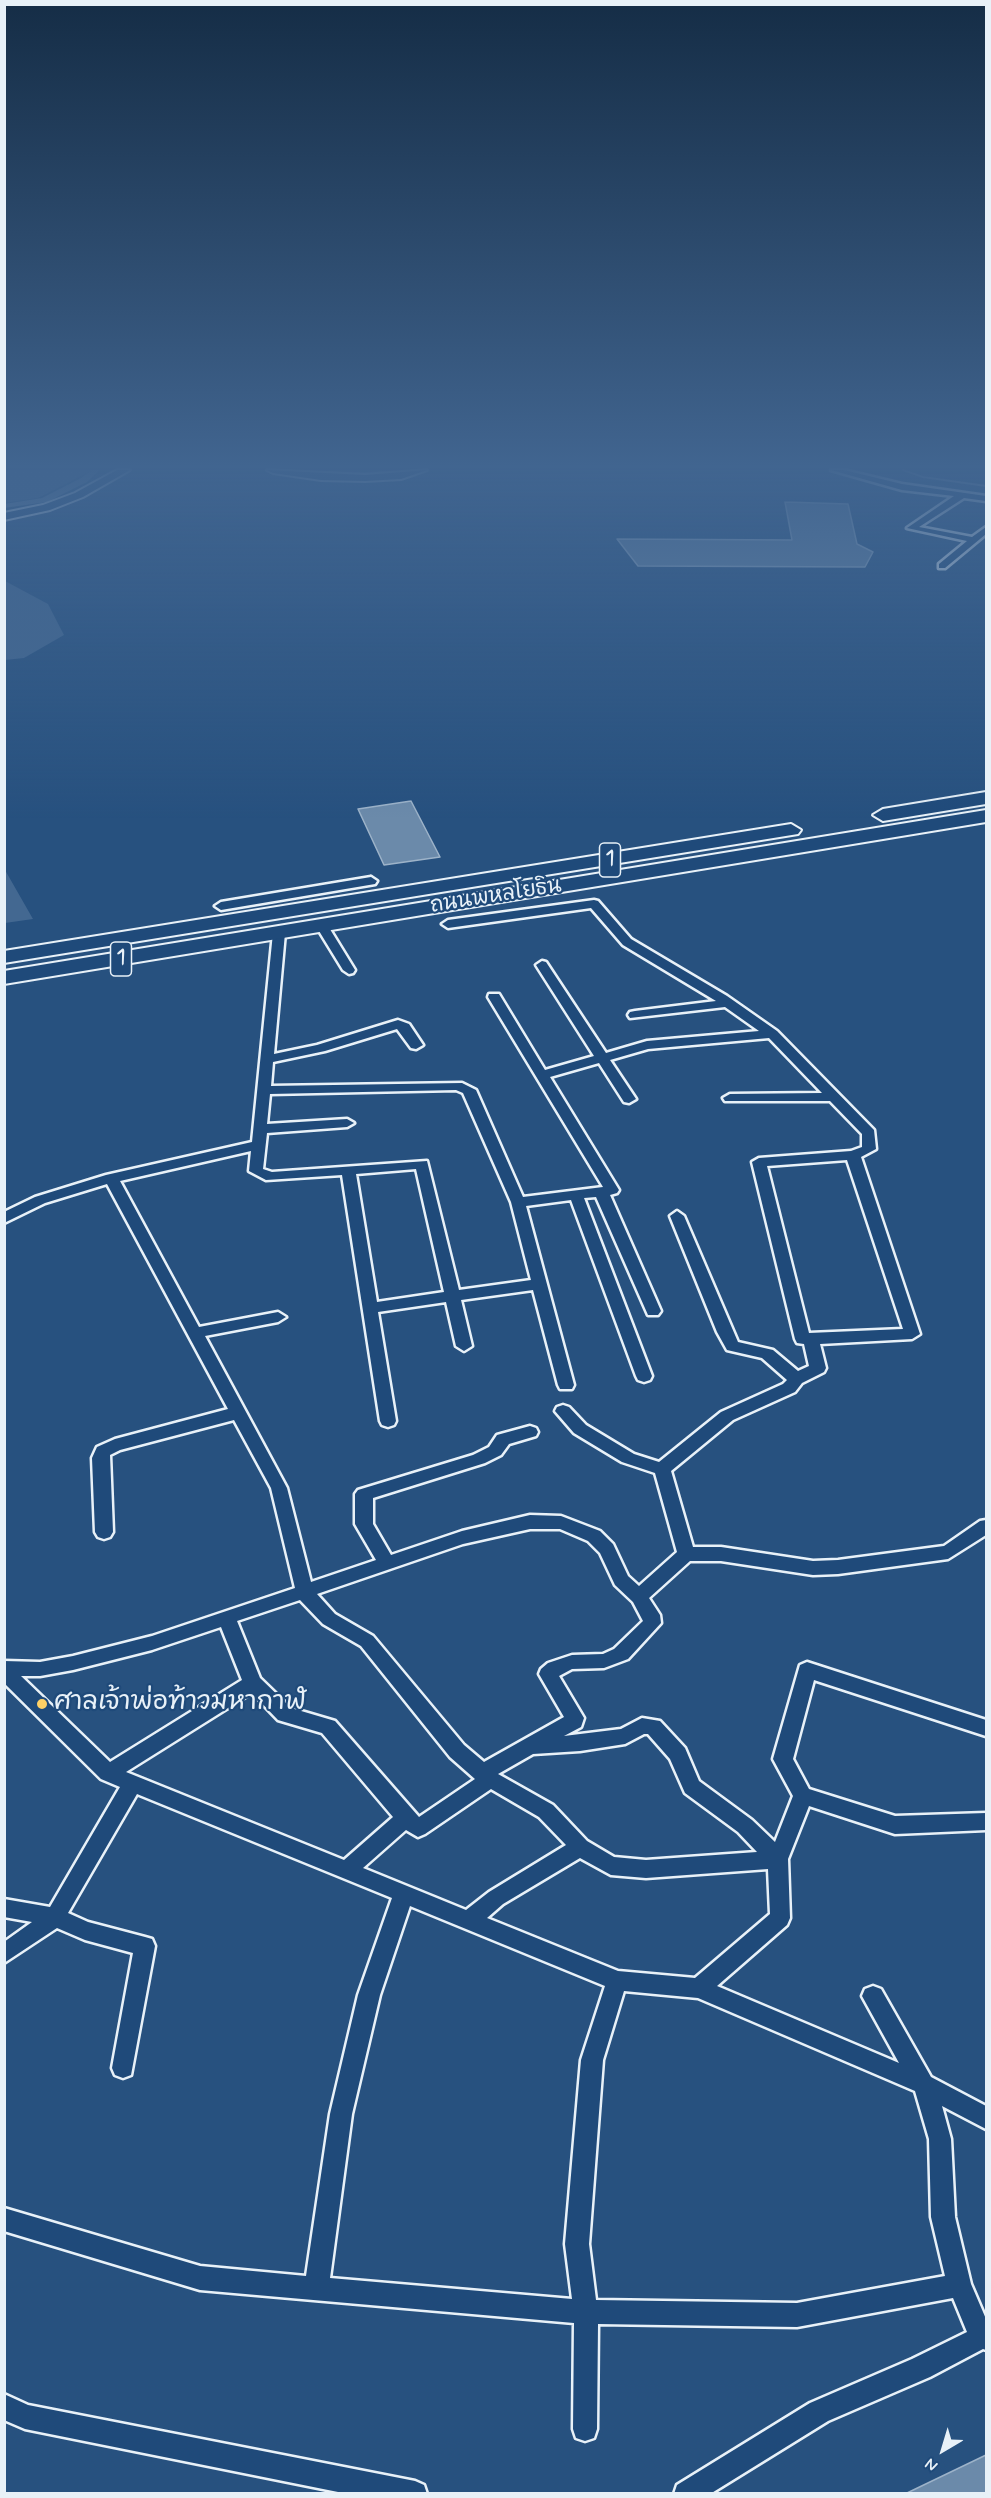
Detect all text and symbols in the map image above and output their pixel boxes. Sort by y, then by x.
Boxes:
road number: 1 [600,843,620,877]
street label: ถนนพหลโยธิน [429,874,563,920]
road number: 1 [110,942,132,976]
place label: ศาลเจ้าพ่อท้าวมหากาฬ [54,1688,305,1720]
marker: ศาลเจ้าพ่อท้าวมหากาฬ [35,1697,49,1711]
north arrow [913,2420,973,2480]
text: N [921,2453,942,2476]

